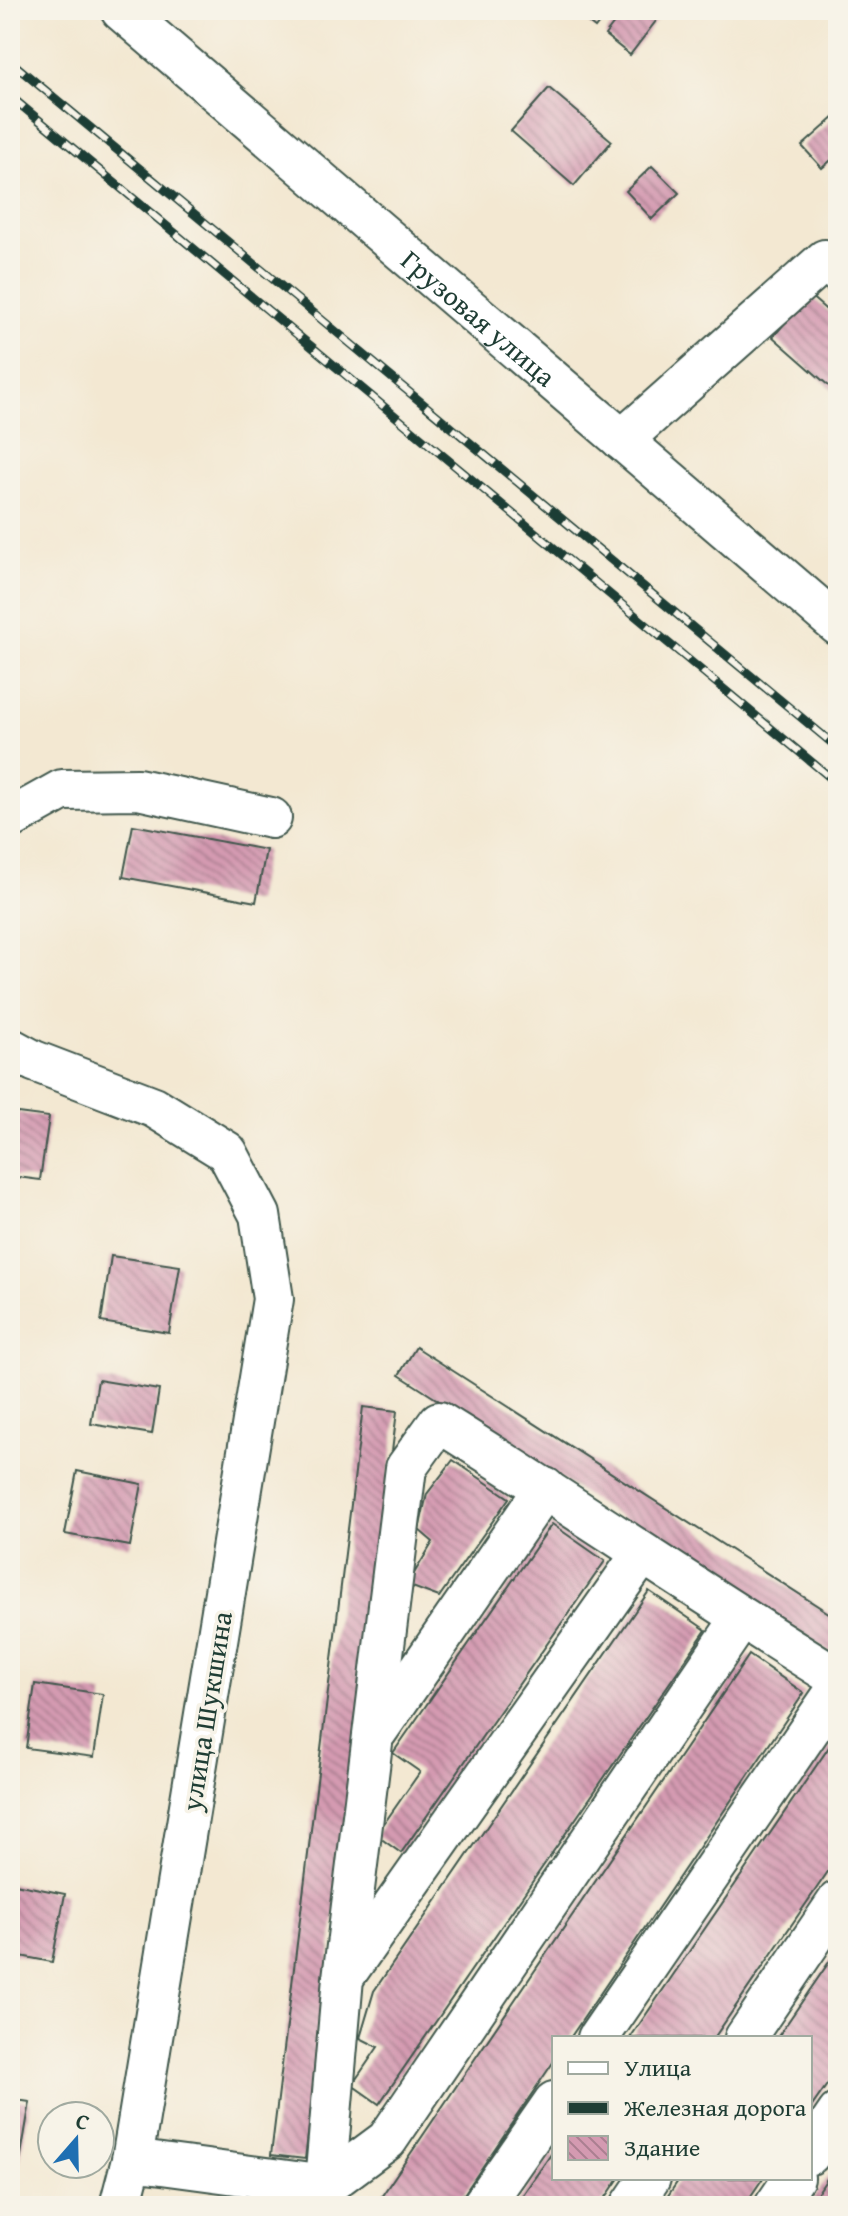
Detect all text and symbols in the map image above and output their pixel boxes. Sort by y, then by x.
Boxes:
street label: Грузовая улица [393,239,566,396]
street label: улица Шукшина [170,1608,242,1815]
legend [552,2036,812,2180]
text: Улица [624,2050,692,2085]
text: Железная дорога [623,2090,807,2125]
north arrow [36,2100,116,2180]
text: С [72,2104,94,2138]
text: Здание [624,2130,700,2165]

